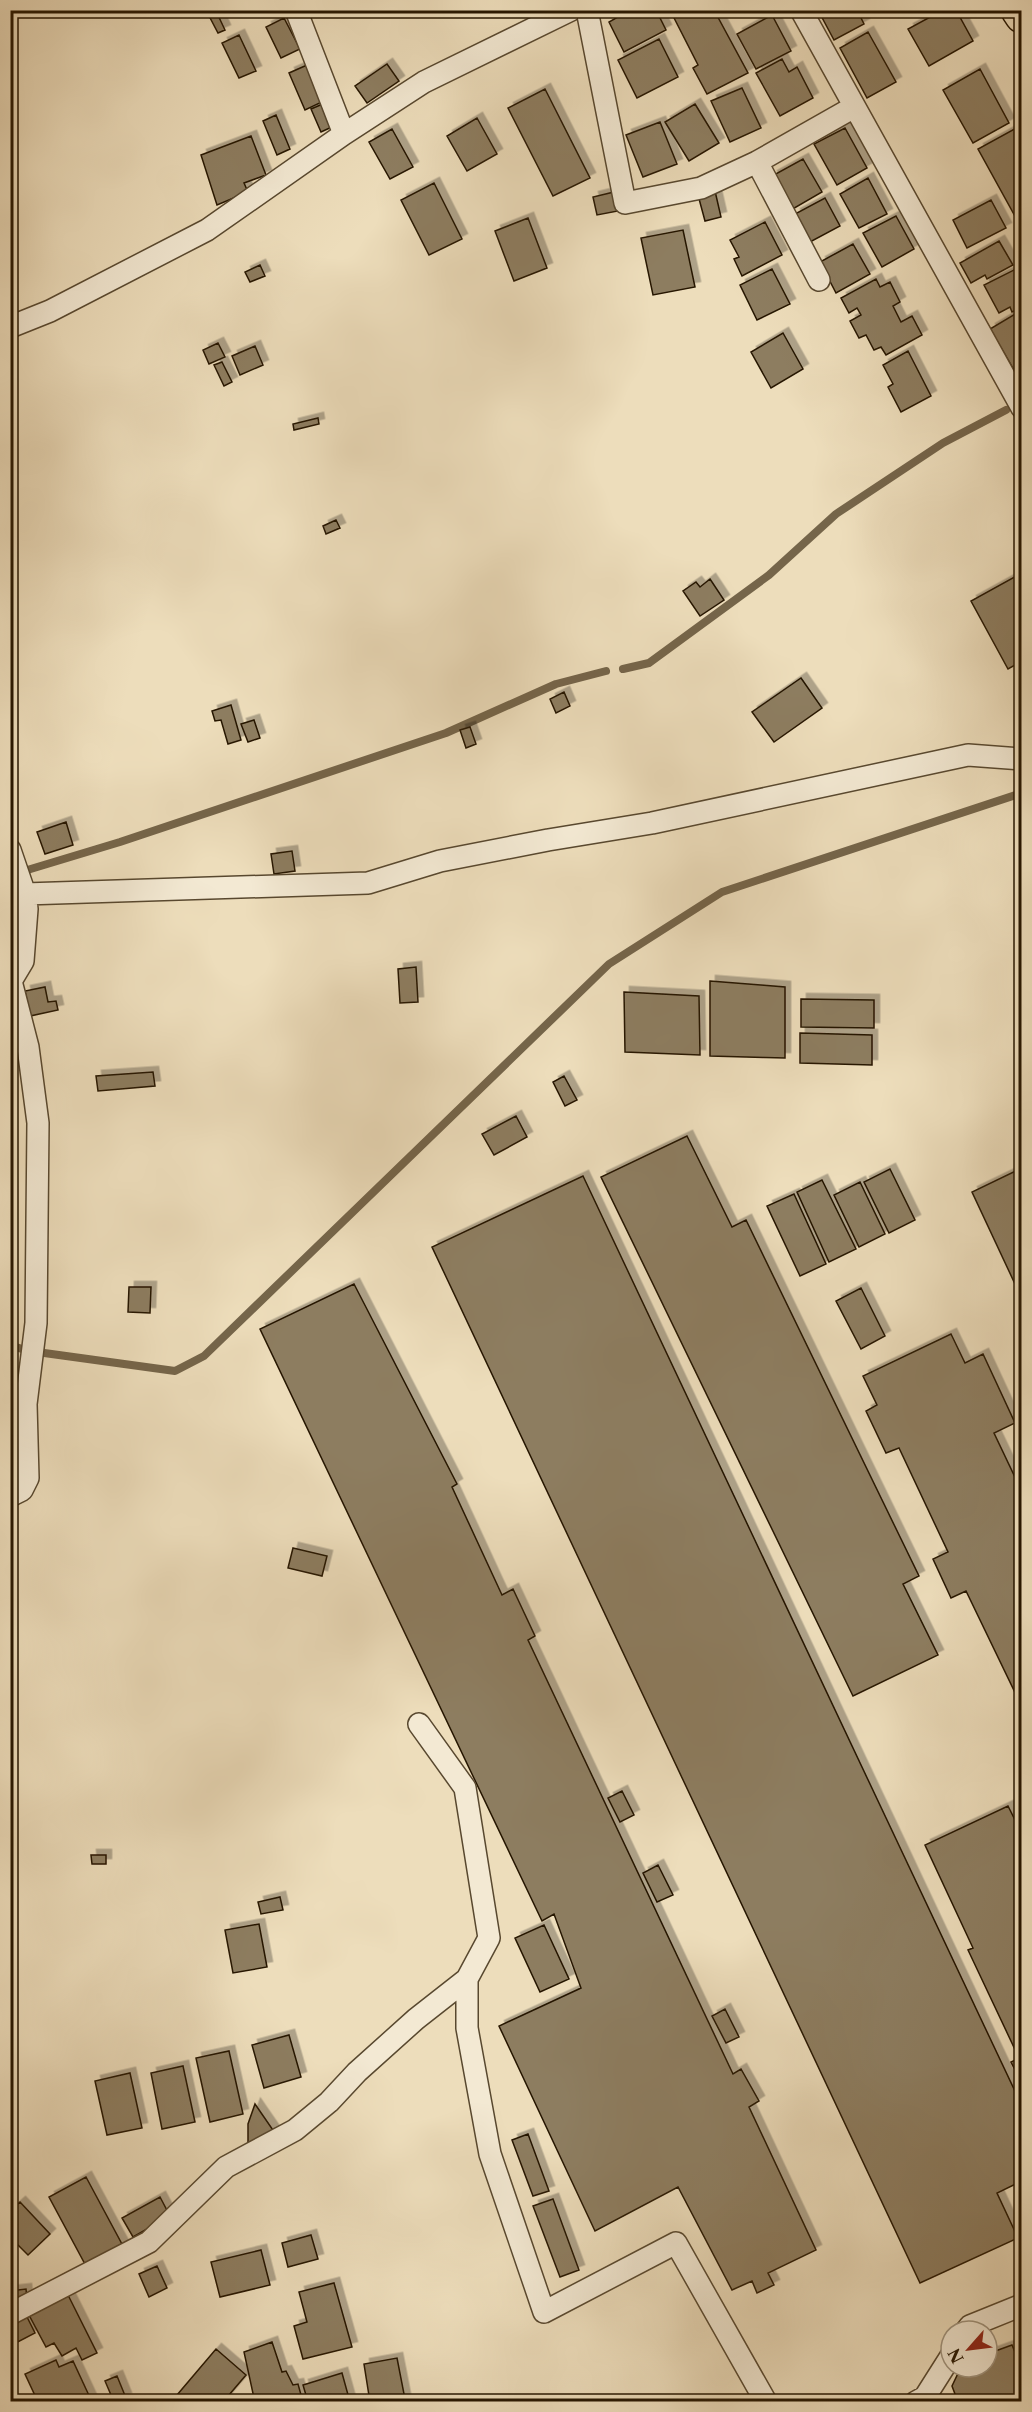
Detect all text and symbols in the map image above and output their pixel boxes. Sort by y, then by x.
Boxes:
north arrow [939,2319,999,2379]
text: N [944,2345,968,2367]

